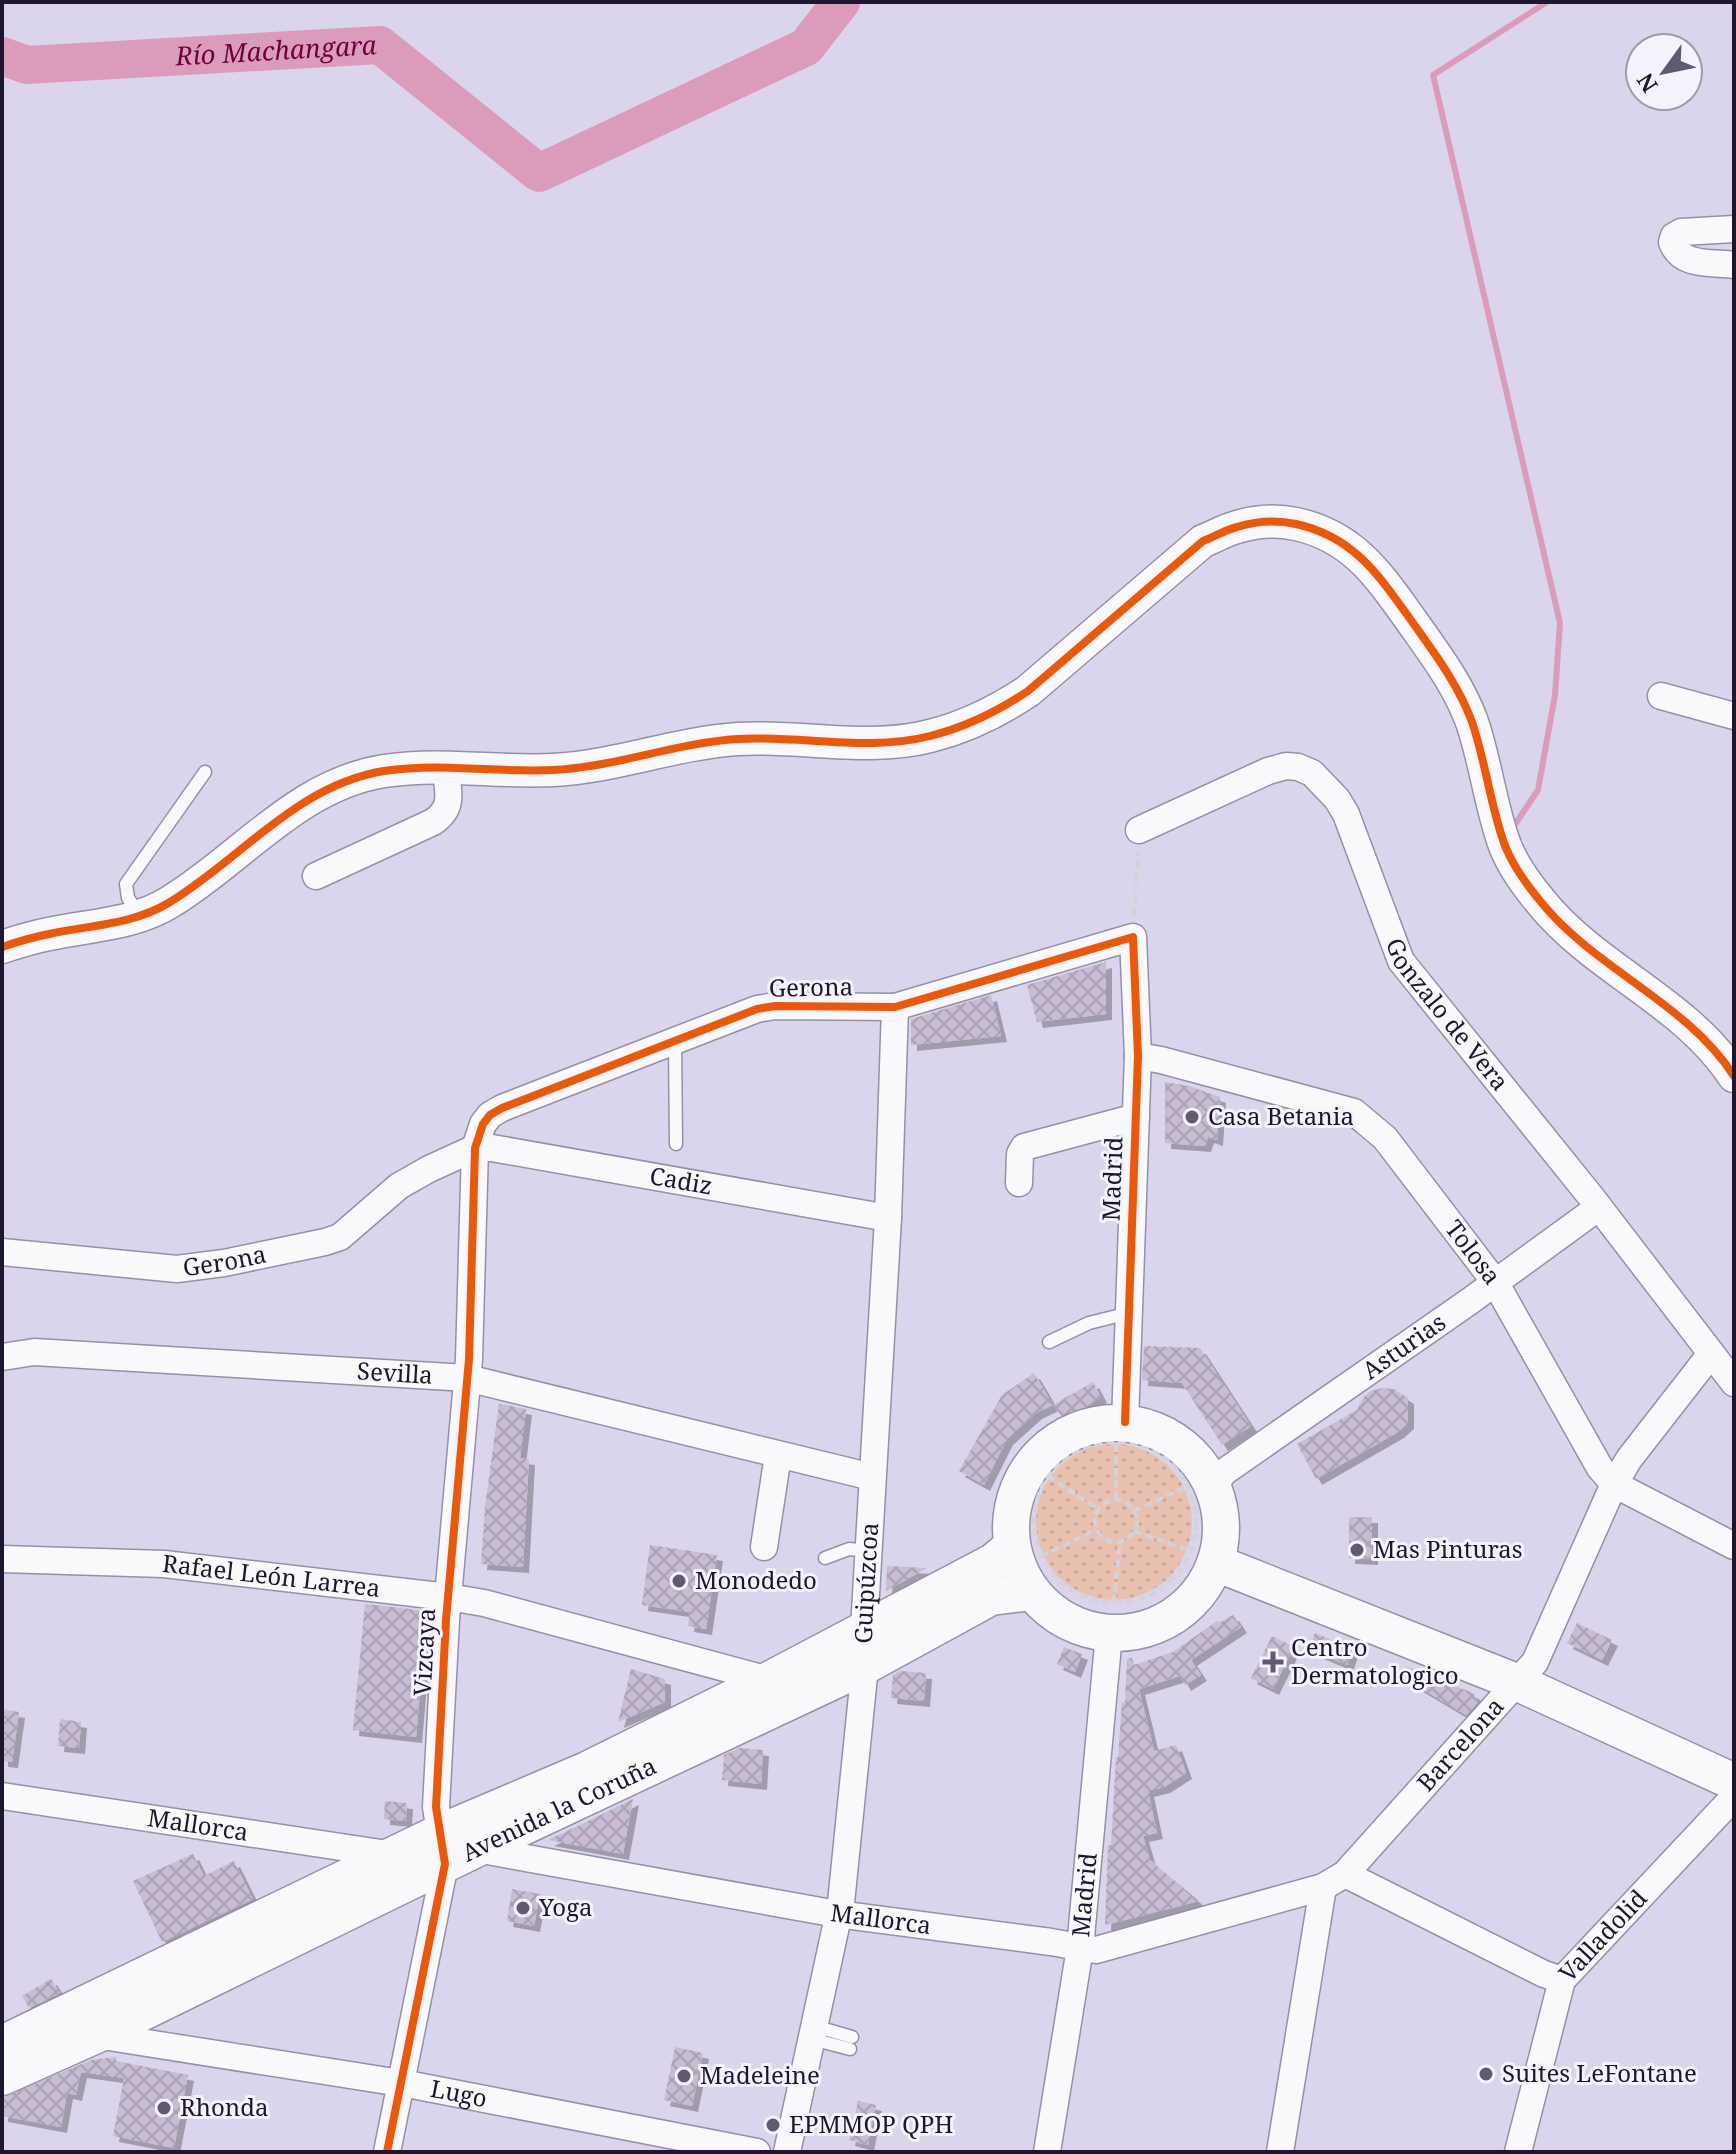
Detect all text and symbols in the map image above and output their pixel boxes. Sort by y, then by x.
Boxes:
water label: Río Machangara [173,26,378,74]
north arrow [1624,32,1704,112]
text: N [1629,68,1664,99]
street label: Gonzalo de Vera [1379,933,1517,1097]
street label: Gerona [769,969,853,1004]
place label: Casa Betania [1208,1099,1354,1132]
marker: Casa Betania [1183,1108,1201,1126]
street label: Madrid [1094,1136,1129,1222]
street label: Cadiz [647,1158,715,1202]
street label: Tolosa [1439,1213,1509,1291]
street label: Gerona [181,1237,269,1283]
street label: Asturias [1355,1305,1452,1386]
street label: Sevilla [356,1353,434,1391]
street label: Guipúzcoa [846,1521,885,1644]
place label: Mas Pinturas [1373,1532,1523,1565]
marker: Mas Pinturas [1348,1541,1366,1559]
street label: Rafael León Larrea [161,1546,382,1604]
place label: Monodedo [695,1563,817,1596]
marker: Monodedo [670,1572,688,1590]
street label: Vizcaya [405,1607,442,1697]
place label: Centro Dermatologico [1291,1630,1459,1691]
marker: Centro Dermatologico [1262,1651,1284,1673]
street label: Barcelona [1409,1690,1510,1798]
street label: Avenida la Coruña [456,1749,661,1868]
street label: Mallorca [145,1800,251,1848]
street label: Madrid [1063,1851,1104,1938]
street label: Valladolid [1551,1881,1654,1988]
place label: Yoga [538,1890,593,1923]
street label: Mallorca [828,1895,933,1941]
marker: Yoga [514,1899,532,1917]
place label: Suites LeFontane [1502,2056,1697,2089]
place label: Madeleine [700,2058,820,2091]
marker: Suites LeFontane [1477,2065,1495,2083]
marker: Madeleine [675,2067,693,2085]
street label: Lugo [428,2071,490,2114]
place label: Rhonda [180,2090,269,2123]
marker: Rhonda [155,2099,173,2117]
place label: EPMMOP QPH [789,2107,953,2140]
marker: EPMMOP QPH [764,2116,782,2134]

